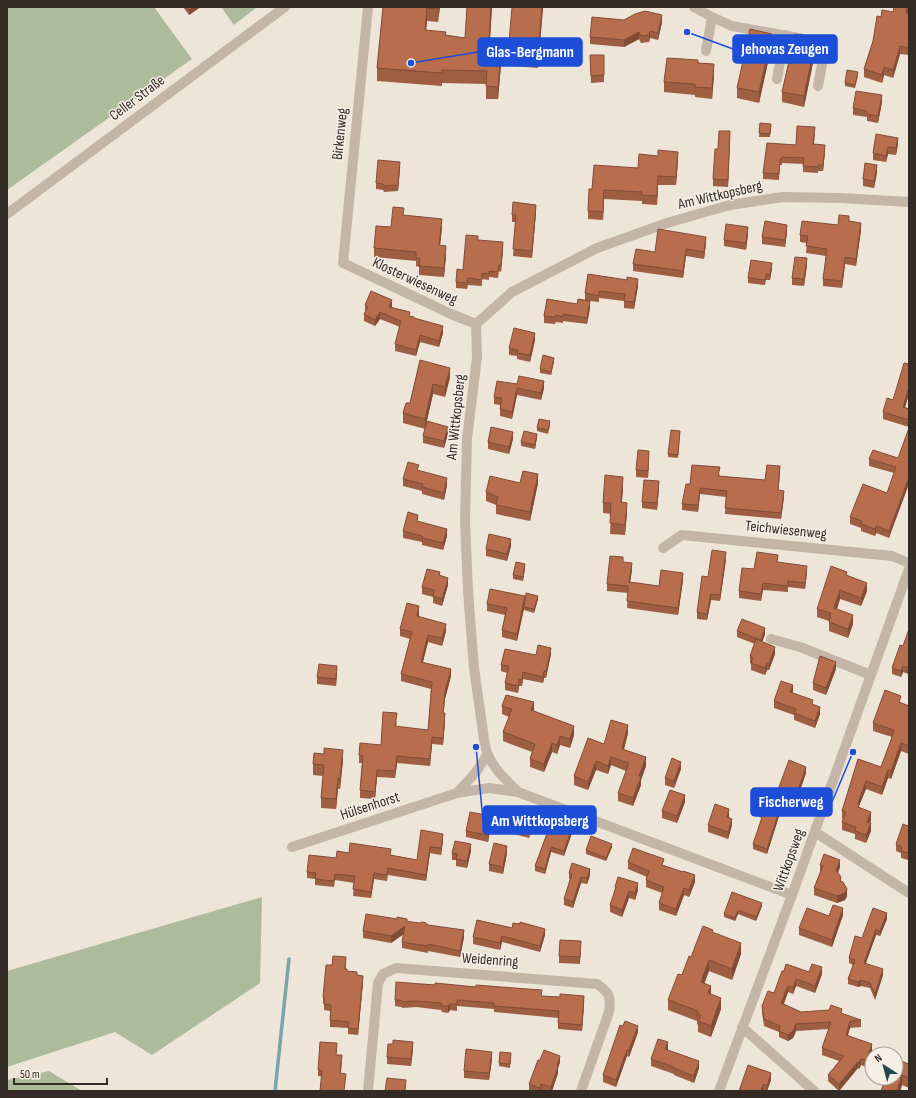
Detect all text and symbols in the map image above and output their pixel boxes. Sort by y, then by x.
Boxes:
callout: Jehovas Zeugen [733,35,837,63]
callout: Glas-Bergmann [478,38,582,66]
text: Jehovas Zeugen [740,40,829,59]
text: Glas-Bergmann [486,43,574,62]
street label: Celler Straße [105,71,169,125]
street label: Birkenweg [328,107,352,161]
street label: Am Wittkopsberg [675,176,764,214]
street label: Klosterwiesenweg [369,253,461,309]
street label: Am Wittkopsberg [442,373,470,462]
street label: Teichwiesenweg [744,516,828,544]
street label: Hülsenhorst [338,787,402,824]
callout: Fischerweg [751,788,832,816]
text: Fischerweg [758,793,824,812]
callout: Am Wittkopsberg [483,806,596,834]
text: Am Wittkopsberg [490,812,589,831]
street label: Wittkopsweg [769,826,809,894]
street label: Weidenring [461,949,519,971]
north arrow [864,1046,904,1086]
text: N [872,1051,885,1065]
scale bar [14,1060,107,1086]
text: 50 m [20,1067,40,1082]

